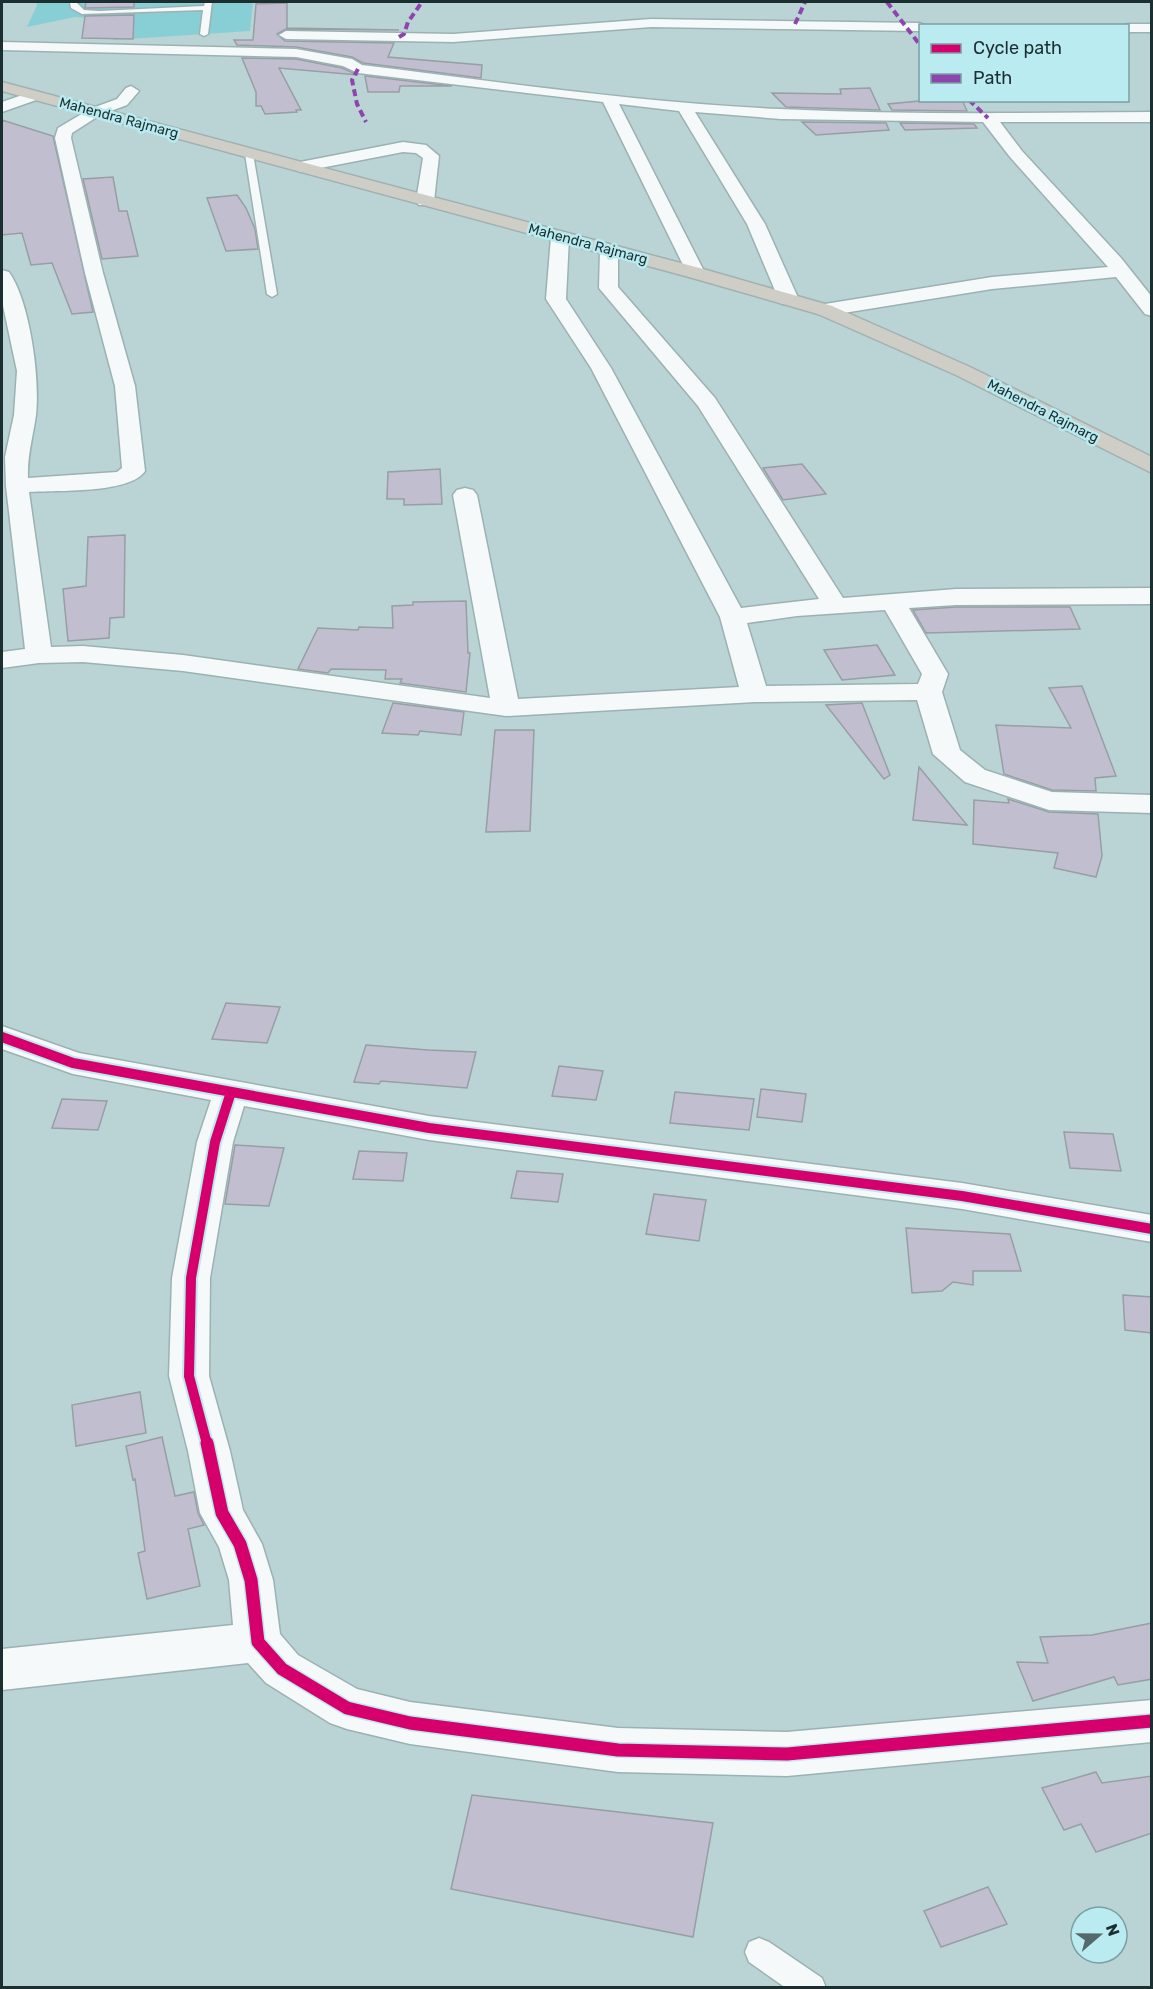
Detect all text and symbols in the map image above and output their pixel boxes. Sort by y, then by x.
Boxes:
legend [919,24,1129,102]
text: Cycle path [973,37,1062,59]
text: Path [973,67,1012,89]
street label: Mahendra Rajmarg [58,94,180,142]
street label: Mahendra Rajmarg [527,220,649,268]
street label: Mahendra Rajmarg [984,376,1102,446]
north arrow [1069,1905,1129,1965]
text: N [1102,1921,1124,1939]

